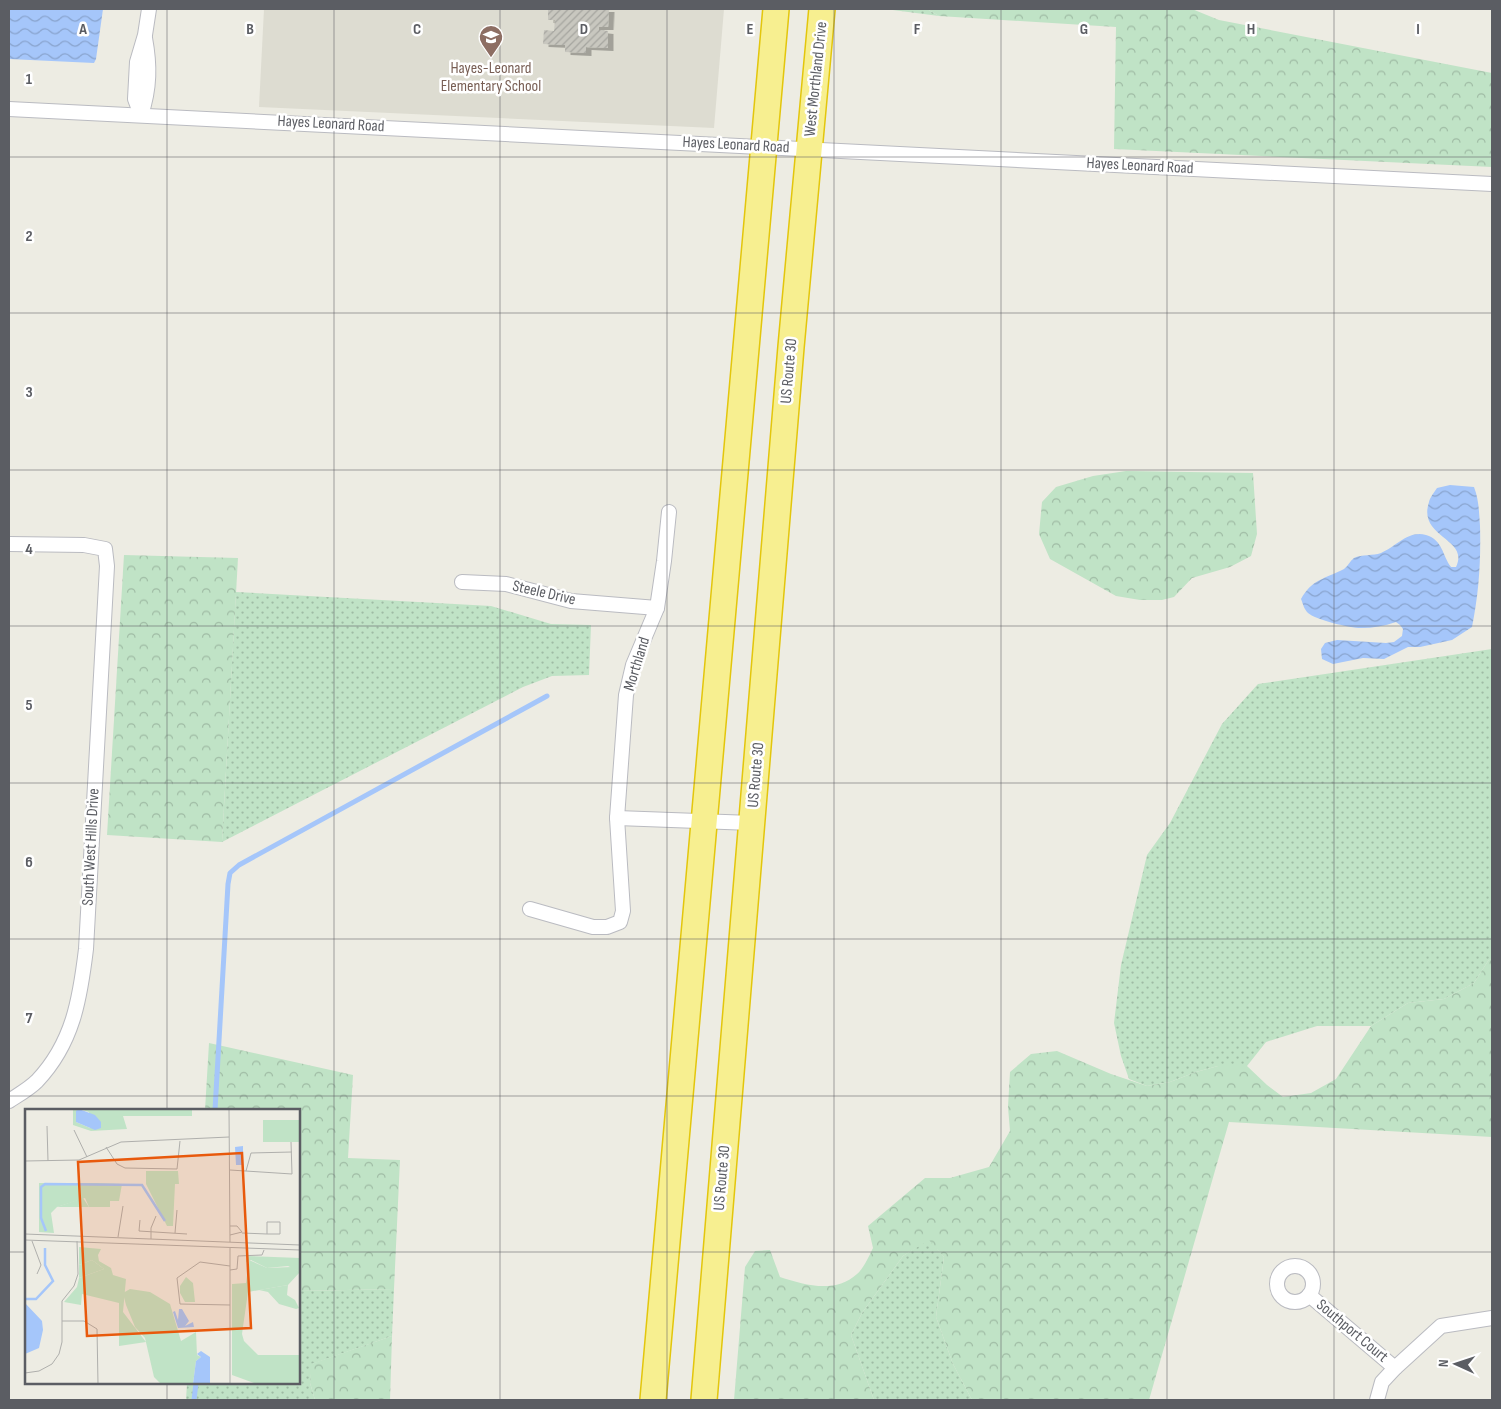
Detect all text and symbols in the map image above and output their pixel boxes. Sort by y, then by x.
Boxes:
text: A [78,20,87,39]
text: B [246,20,254,39]
text: C [413,20,421,39]
text: D [580,20,588,39]
text: E [747,20,754,39]
text: F [914,20,921,39]
text: G [1080,20,1088,39]
text: H [1247,20,1255,39]
text: I [1416,20,1420,39]
street label: West Morthland Drive [801,21,831,137]
school or university icon: Hayes-Leonard Elementary School [478,24,504,58]
place label: Hayes-Leonard Elementary School [441,59,541,96]
text: 1 [26,70,33,89]
street label: Hayes Leonard Road [277,112,385,136]
street label: Hayes Leonard Road [682,133,790,157]
street label: Hayes Leonard Road [1086,154,1194,178]
text: 2 [25,227,33,246]
street label: US Route 30 [777,338,801,404]
text: 3 [25,383,33,402]
text: 4 [25,540,33,559]
street label: Steele Drive [511,577,577,609]
street label: Morthland [620,635,654,693]
text: 5 [25,696,33,715]
street label: US Route 30 [744,742,768,808]
street label: South West Hills Drive [78,788,104,906]
text: 6 [25,853,33,872]
text: 7 [26,1009,33,1028]
inset map [25,1109,300,1384]
street label: US Route 30 [710,1145,734,1211]
street label: Southport Court [1312,1295,1392,1367]
north arrow [1431,1339,1481,1389]
text: N [1435,1359,1452,1368]

